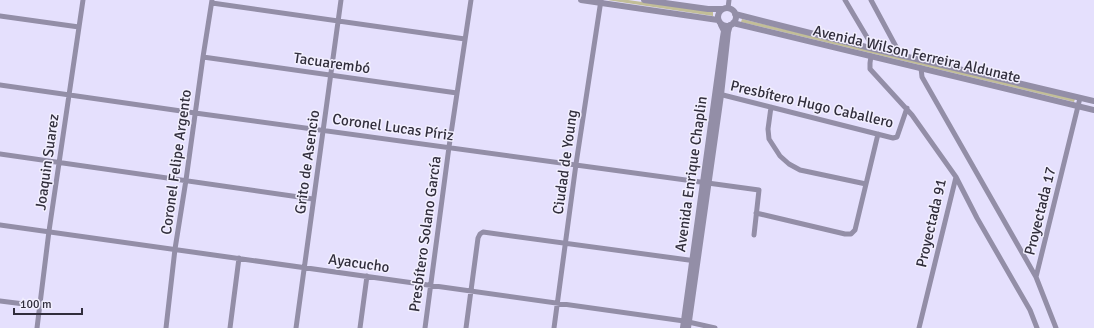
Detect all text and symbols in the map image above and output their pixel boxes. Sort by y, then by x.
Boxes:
street label: Avenida Wilson Ferreira Aldunate [811,21,1023,87]
street label: Tacuarembó [293,49,372,77]
street label: Presbítero Hugo Caballero [729,76,896,132]
street label: Coronel Felipe Argento [157,88,195,236]
street label: Avenida Enrique Chaplin [671,95,711,253]
street label: Ciudad de Young [549,108,581,216]
street label: Grito de Asencio [291,109,323,215]
street label: Coronel Lucas Píriz [331,110,455,144]
street label: Joaquin Suarez [31,112,63,211]
street label: Presbítero Solano García [405,155,445,313]
street label: Proyectada 17 [1020,165,1060,257]
street label: Proyectada 91 [912,177,950,269]
street label: Ayacucho [327,250,391,276]
scale bar [14,290,82,316]
text: 100 m [20,297,52,312]

